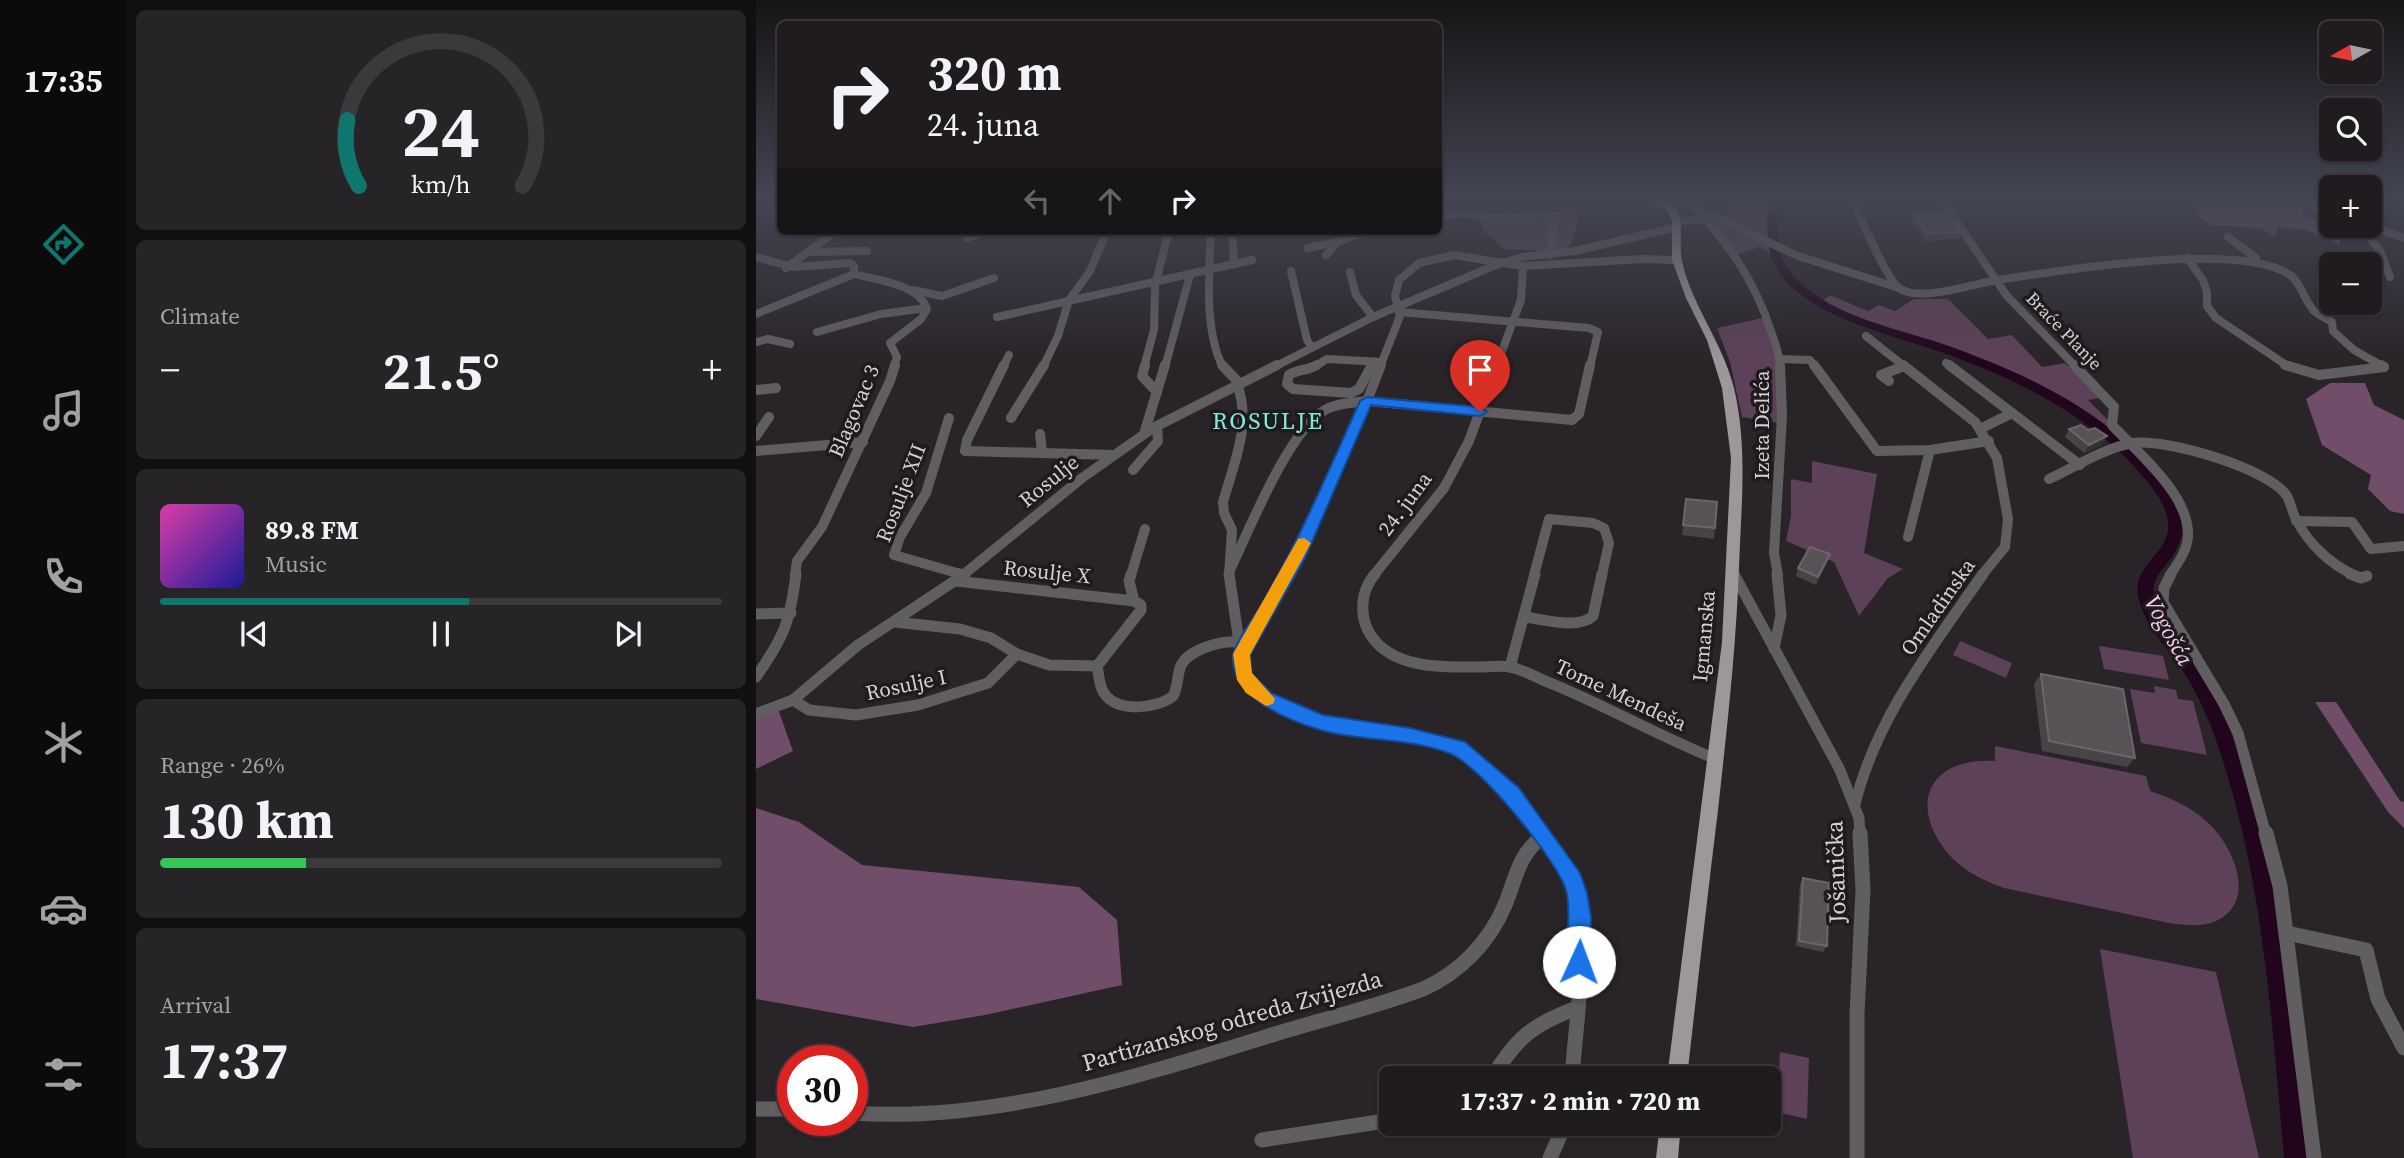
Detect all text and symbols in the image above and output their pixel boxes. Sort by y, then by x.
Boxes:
north arrow [2319,21,2382,84]
map controls [2319,21,2382,315]
text: 320 m [927,39,1062,106]
icon: right [812,49,903,140]
text: 17:35 [24,59,102,103]
text: 24 [402,81,480,180]
button: search [2319,98,2382,161]
text: 24. juna [927,103,1039,147]
text: km/h [411,167,471,201]
button: + [2319,175,2382,238]
icon: left [1018,182,1056,220]
icon: ahead [1091,182,1129,220]
icon: right [1164,182,1202,220]
icon: directions [39,220,88,269]
button: − [2319,252,2382,315]
street label: Braće Planje [2021,286,2108,375]
text: Climate [160,300,240,332]
text: 21.5° [382,335,500,406]
pin [1450,340,1510,412]
text: − [160,344,180,396]
text: + [702,344,722,396]
icon: arrive [1461,351,1499,389]
street label: Blagovac 3 [821,360,886,462]
street label: Izeta Delića [1747,370,1776,480]
icon: music [39,386,88,435]
district label: ROSULJE [1212,404,1324,437]
street label: Rosulje XII [869,439,933,546]
street label: Rosulje [1013,448,1085,514]
street label: 24. juna [1371,465,1439,542]
text: 89.8 FM [265,512,359,548]
text: Music [265,548,327,580]
icon: phone [39,552,88,601]
street label: Omladinska [1893,552,1982,661]
street label: Rosulje X [1002,553,1093,591]
street label: Igmanska [1685,589,1722,683]
water label: Vogošća [2137,589,2201,671]
icon: previous [235,615,273,653]
icon: pause [422,615,460,653]
icon: next [609,615,647,653]
street label: Tome Mendeša [1551,651,1692,738]
street label: Rosulje I [863,662,949,707]
icon: climate [39,718,88,767]
text: Range · 26% [160,749,285,781]
text: 130 km [160,784,334,855]
street label: Jošanička [1817,819,1854,925]
icon: car [39,884,88,933]
position arrow [1542,925,1616,999]
street label: Partizanskog odreda Zvijezda [1078,962,1386,1079]
text: Arrival [160,989,231,1021]
text: 17:37 [160,1024,288,1095]
speed limit sign: 30 [777,1045,868,1136]
icon: filters [39,1050,88,1099]
text: 17:37 · 2 min · 720 m [1460,1083,1700,1119]

